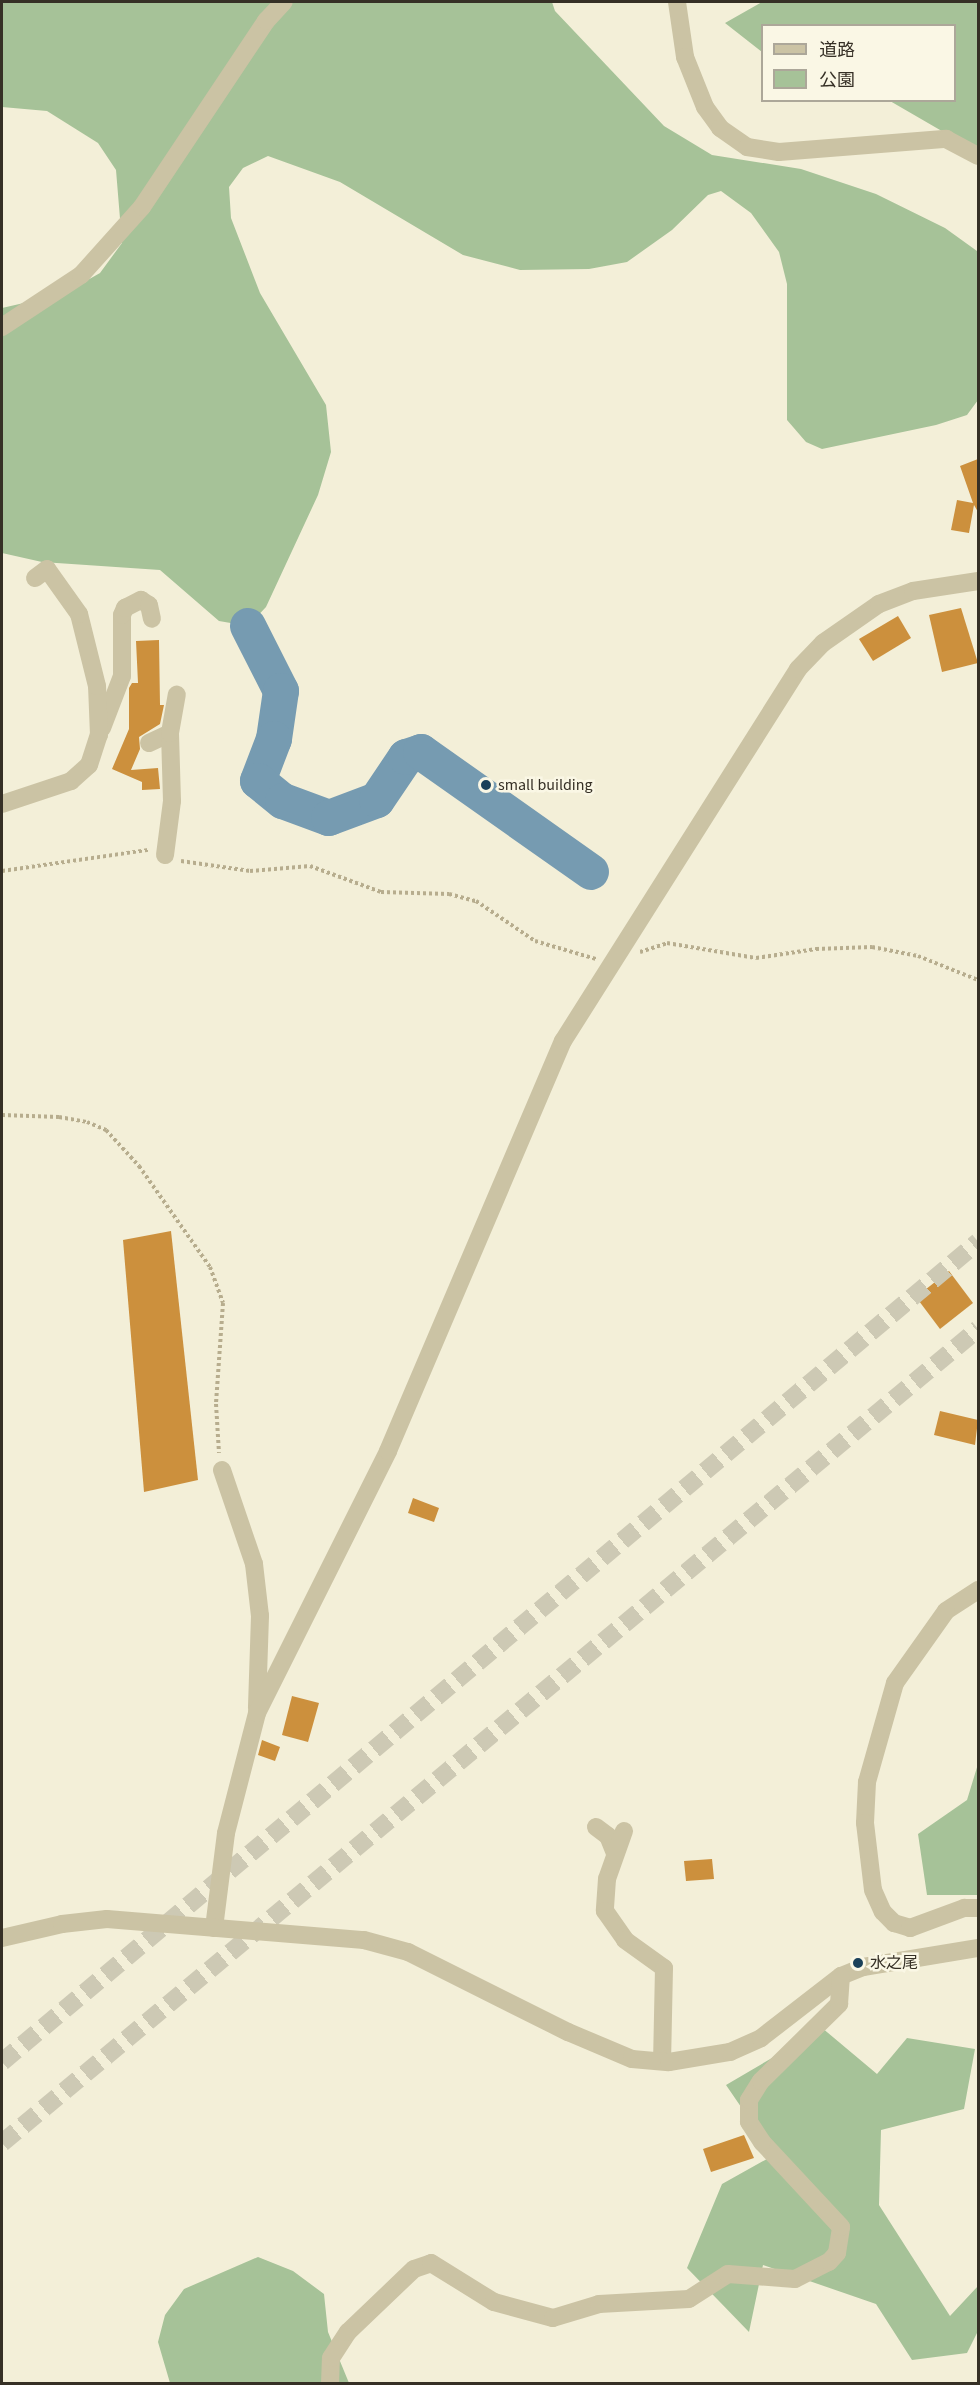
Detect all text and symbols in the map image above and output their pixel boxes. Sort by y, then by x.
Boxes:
legend [761,24,956,102]
text: 道路 [819,38,855,63]
text: 公園 [819,68,855,93]
place label: small building [498,775,593,795]
marker: small building [479,778,493,792]
place label: 水之尾 [870,1953,918,1973]
marker: 水之尾 [851,1956,865,1970]

